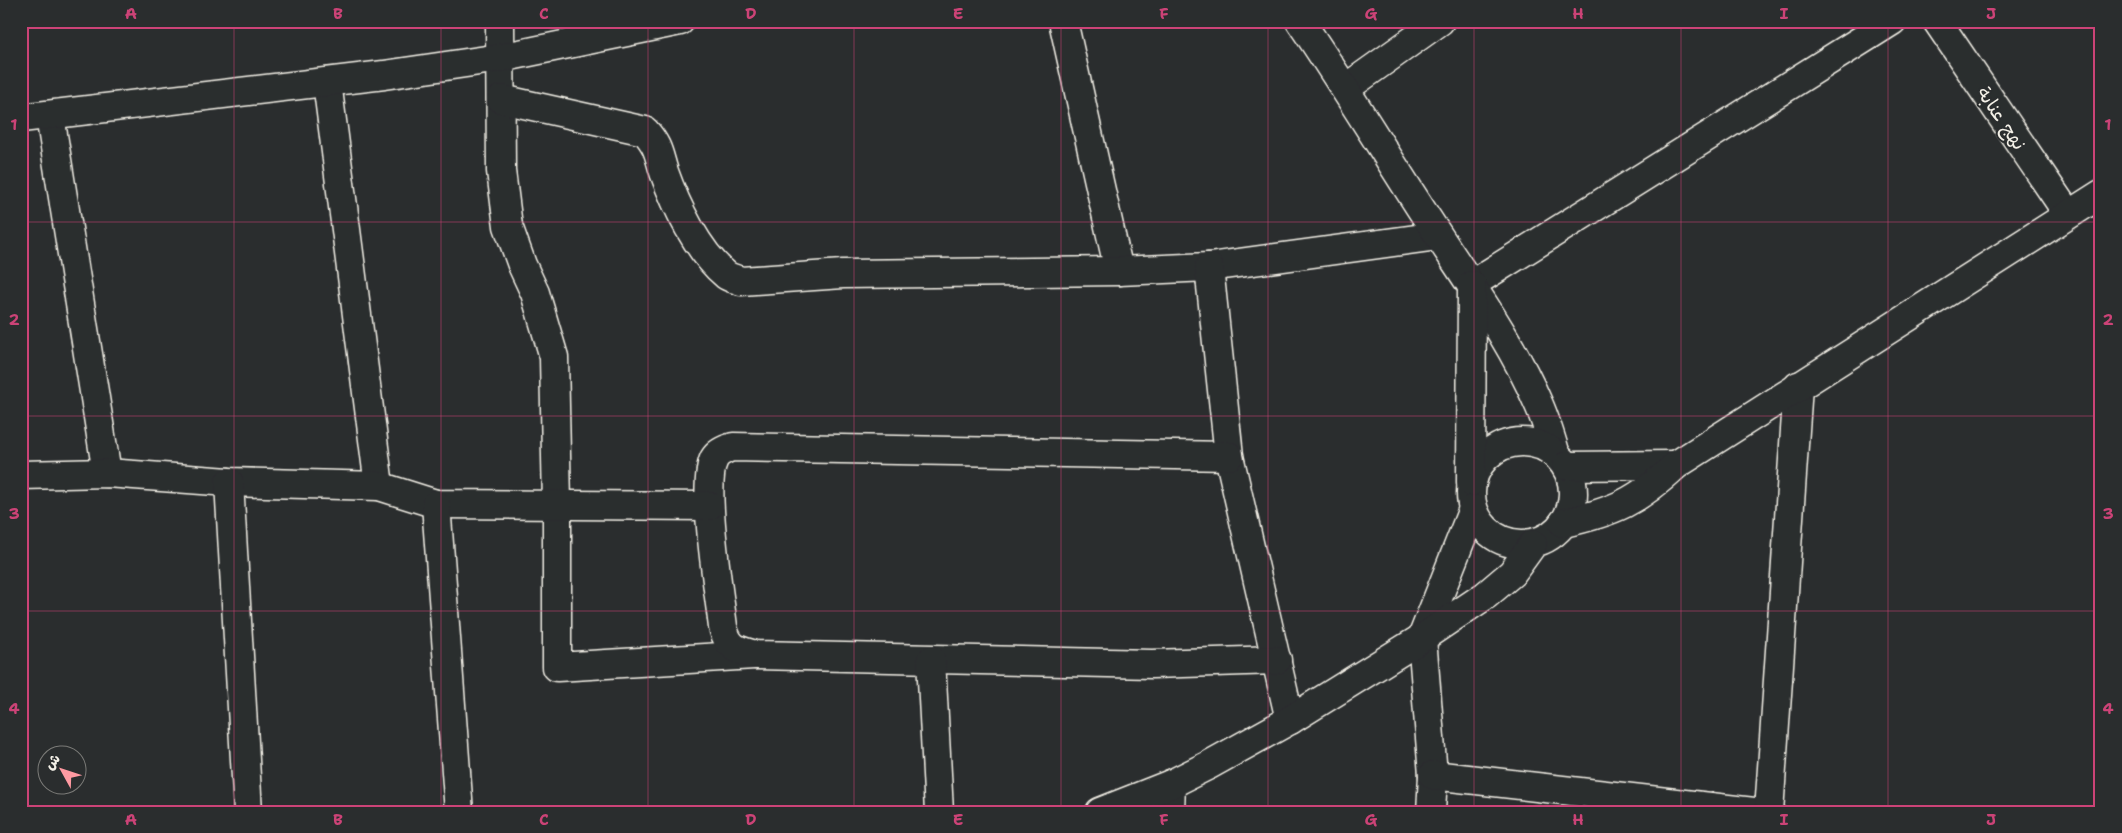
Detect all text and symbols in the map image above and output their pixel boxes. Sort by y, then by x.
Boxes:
text: A [125,3,137,24]
text: B [333,3,343,24]
text: C [539,3,549,24]
text: D [745,3,757,24]
text: E [953,3,963,24]
text: F [1159,3,1169,24]
text: G [1365,3,1378,24]
text: H [1572,3,1584,24]
text: I [1780,3,1789,24]
text: J [1986,3,1996,24]
street label: نهج عنابة [1971,82,2032,155]
text: 1 [10,114,18,135]
text: 1 [2104,114,2112,135]
text: 2 [8,309,20,330]
text: 2 [2102,309,2114,330]
text: 3 [8,503,20,524]
text: 3 [2102,503,2114,524]
text: 4 [8,698,20,719]
text: 4 [2102,698,2114,719]
north arrow [38,746,88,796]
text: ش [40,750,64,773]
text: A [125,809,137,830]
text: B [333,809,343,830]
text: C [539,809,549,830]
text: D [745,809,757,830]
text: E [953,809,963,830]
text: F [1159,809,1169,830]
text: G [1365,809,1378,830]
text: H [1572,809,1584,830]
text: I [1780,809,1789,830]
text: J [1986,809,1996,830]

